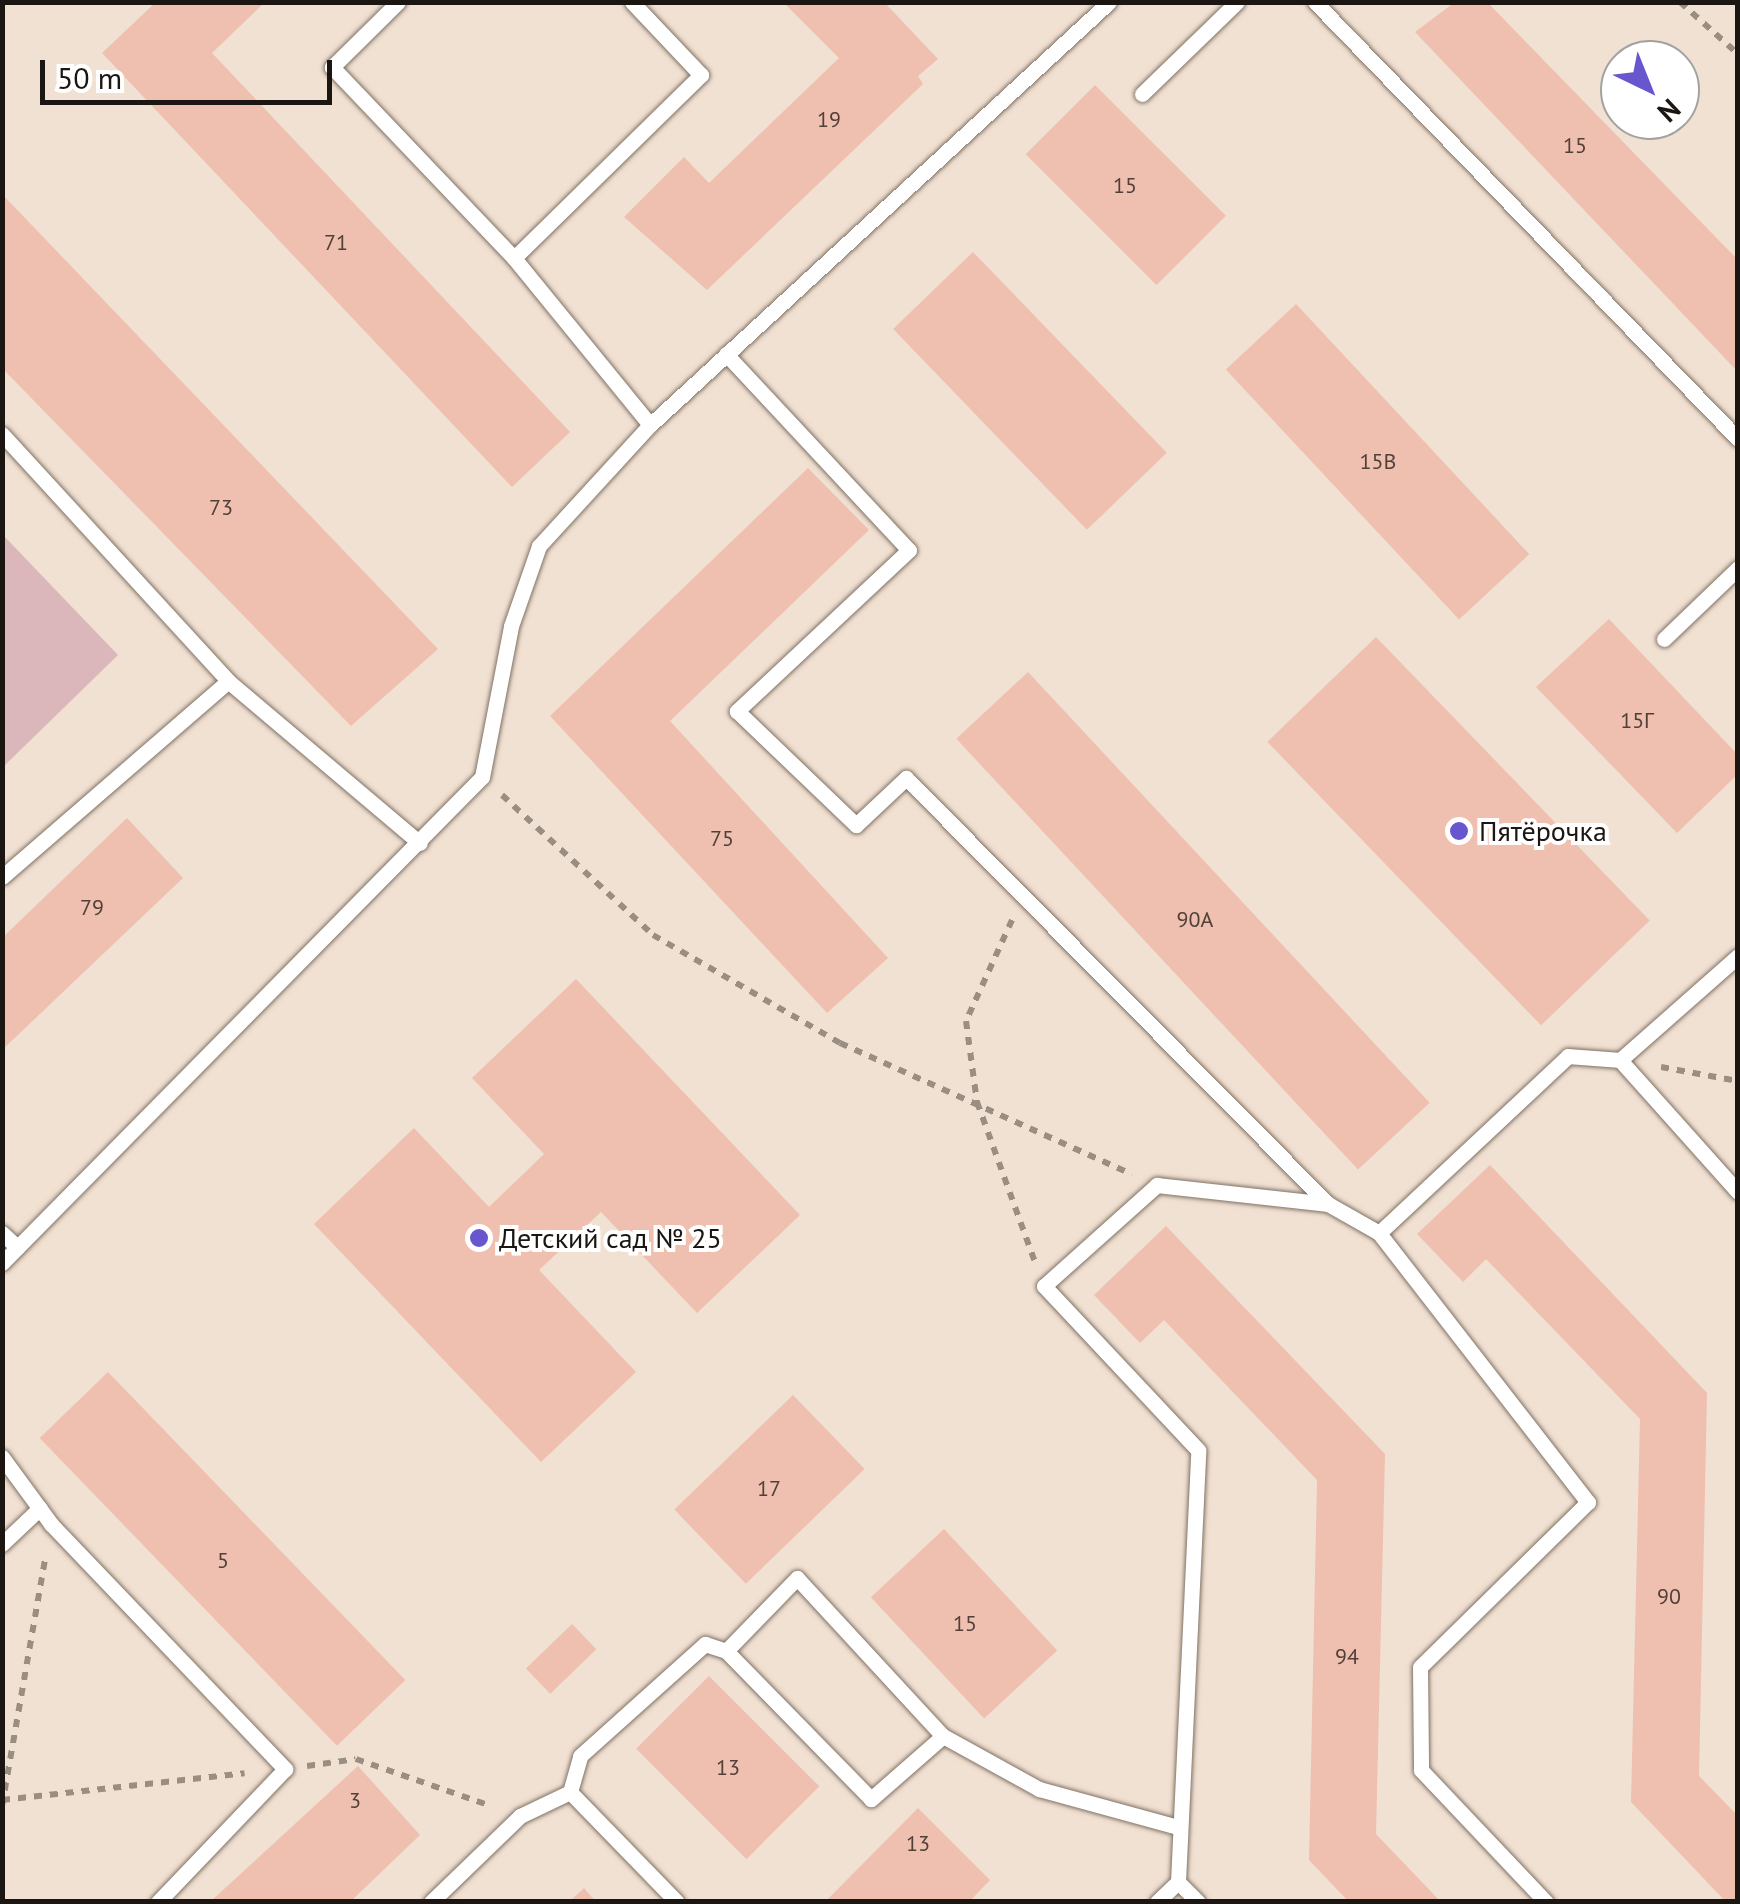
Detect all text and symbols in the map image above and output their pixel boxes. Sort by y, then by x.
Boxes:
scale bar [45,40,338,102]
north arrow [1600,40,1700,140]
text: 50 m [57,58,122,97]
text: N [1650,91,1689,131]
house number: 19 [817,107,841,133]
house number: 15 [1563,133,1587,159]
house number: 15 [1113,173,1137,199]
house number: 71 [324,230,348,256]
house number: 15В [1360,449,1396,475]
house number: 73 [209,495,233,521]
house number: 15Г [1620,708,1654,734]
place label: Пятёрочка [1479,814,1607,848]
marker: Пятёрочка [1448,820,1470,842]
house number: 75 [710,826,734,852]
house number: 79 [80,895,104,921]
house number: 90А [1177,907,1213,933]
place label: Детский сад № 25 [499,1221,722,1255]
marker: Детский сад № 25 [468,1227,490,1249]
house number: 17 [757,1476,781,1502]
house number: 5 [217,1548,229,1574]
house number: 90 [1657,1584,1681,1610]
house number: 15 [953,1611,977,1637]
house number: 94 [1335,1644,1359,1670]
house number: 13 [716,1755,740,1781]
house number: 3 [349,1788,361,1814]
house number: 13 [906,1831,930,1857]

